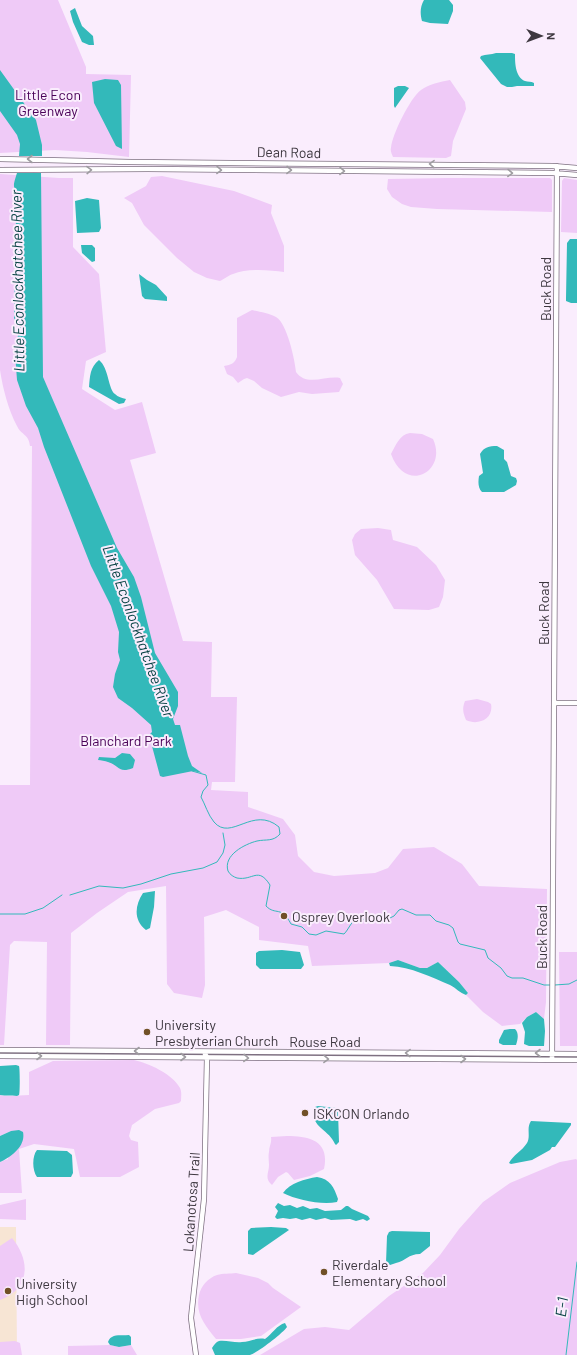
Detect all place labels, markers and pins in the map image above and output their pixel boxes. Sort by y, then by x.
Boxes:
place label: Osprey Overlook [292,908,390,925]
marker: Osprey Overlook [279,911,289,921]
place label: University Presbyterian Church [155,1016,278,1049]
marker: University Presbyterian Church [142,1027,152,1037]
place label: ISKCON Orlando [313,1105,410,1122]
marker: ISKCON Orlando [300,1108,310,1118]
place label: Riverdale Elementary School [332,1256,446,1289]
marker: Riverdale Elementary School [319,1267,329,1277]
place label: University High School [16,1275,88,1308]
marker: University High School [3,1286,13,1296]

